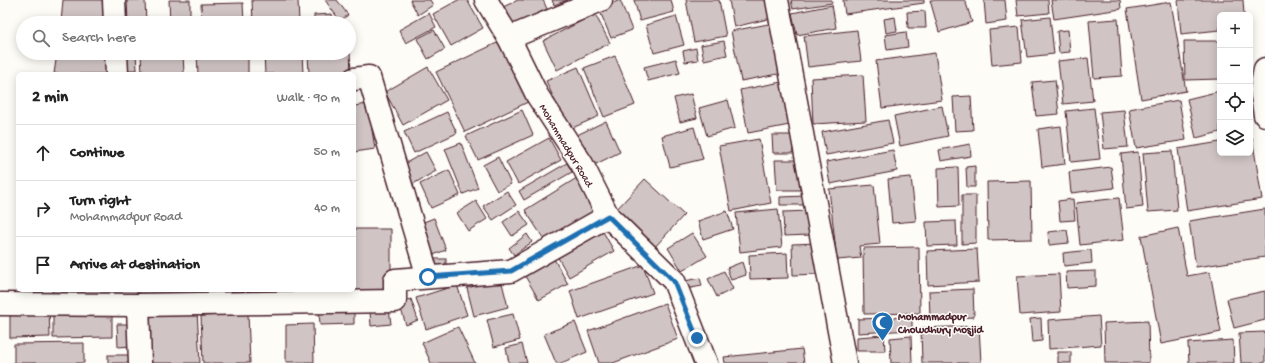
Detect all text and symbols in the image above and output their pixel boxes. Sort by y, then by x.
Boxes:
map controls [1217,12,1253,156]
button: + [1217,12,1253,48]
search box [16,16,356,60]
icon: search [30,27,52,49]
text: Search here [62,29,136,47]
button: − [1217,48,1253,84]
button: locate [1217,84,1253,120]
text: 2 min [32,88,68,108]
text: Walk · 90 m [277,91,340,106]
street label: Mohammadpur Road [536,102,596,191]
button: layers [1217,120,1253,156]
icon: ahead [32,142,54,164]
text: Continue [70,144,124,162]
text: 50 m [313,145,340,160]
text: Turn right [70,192,130,210]
icon: right [32,198,54,220]
text: 40 m [314,201,340,216]
text: Mohammadpur Road [70,210,182,225]
icon: arrive [32,254,54,276]
text: Arrive at destination [70,256,200,274]
route start [419,268,437,286]
mosque icon: Mohammadpur Chowdhury Mosjid [870,309,896,342]
place label: Mohammadpur Chowdhury Mosjid [897,312,985,337]
route end [688,329,706,347]

